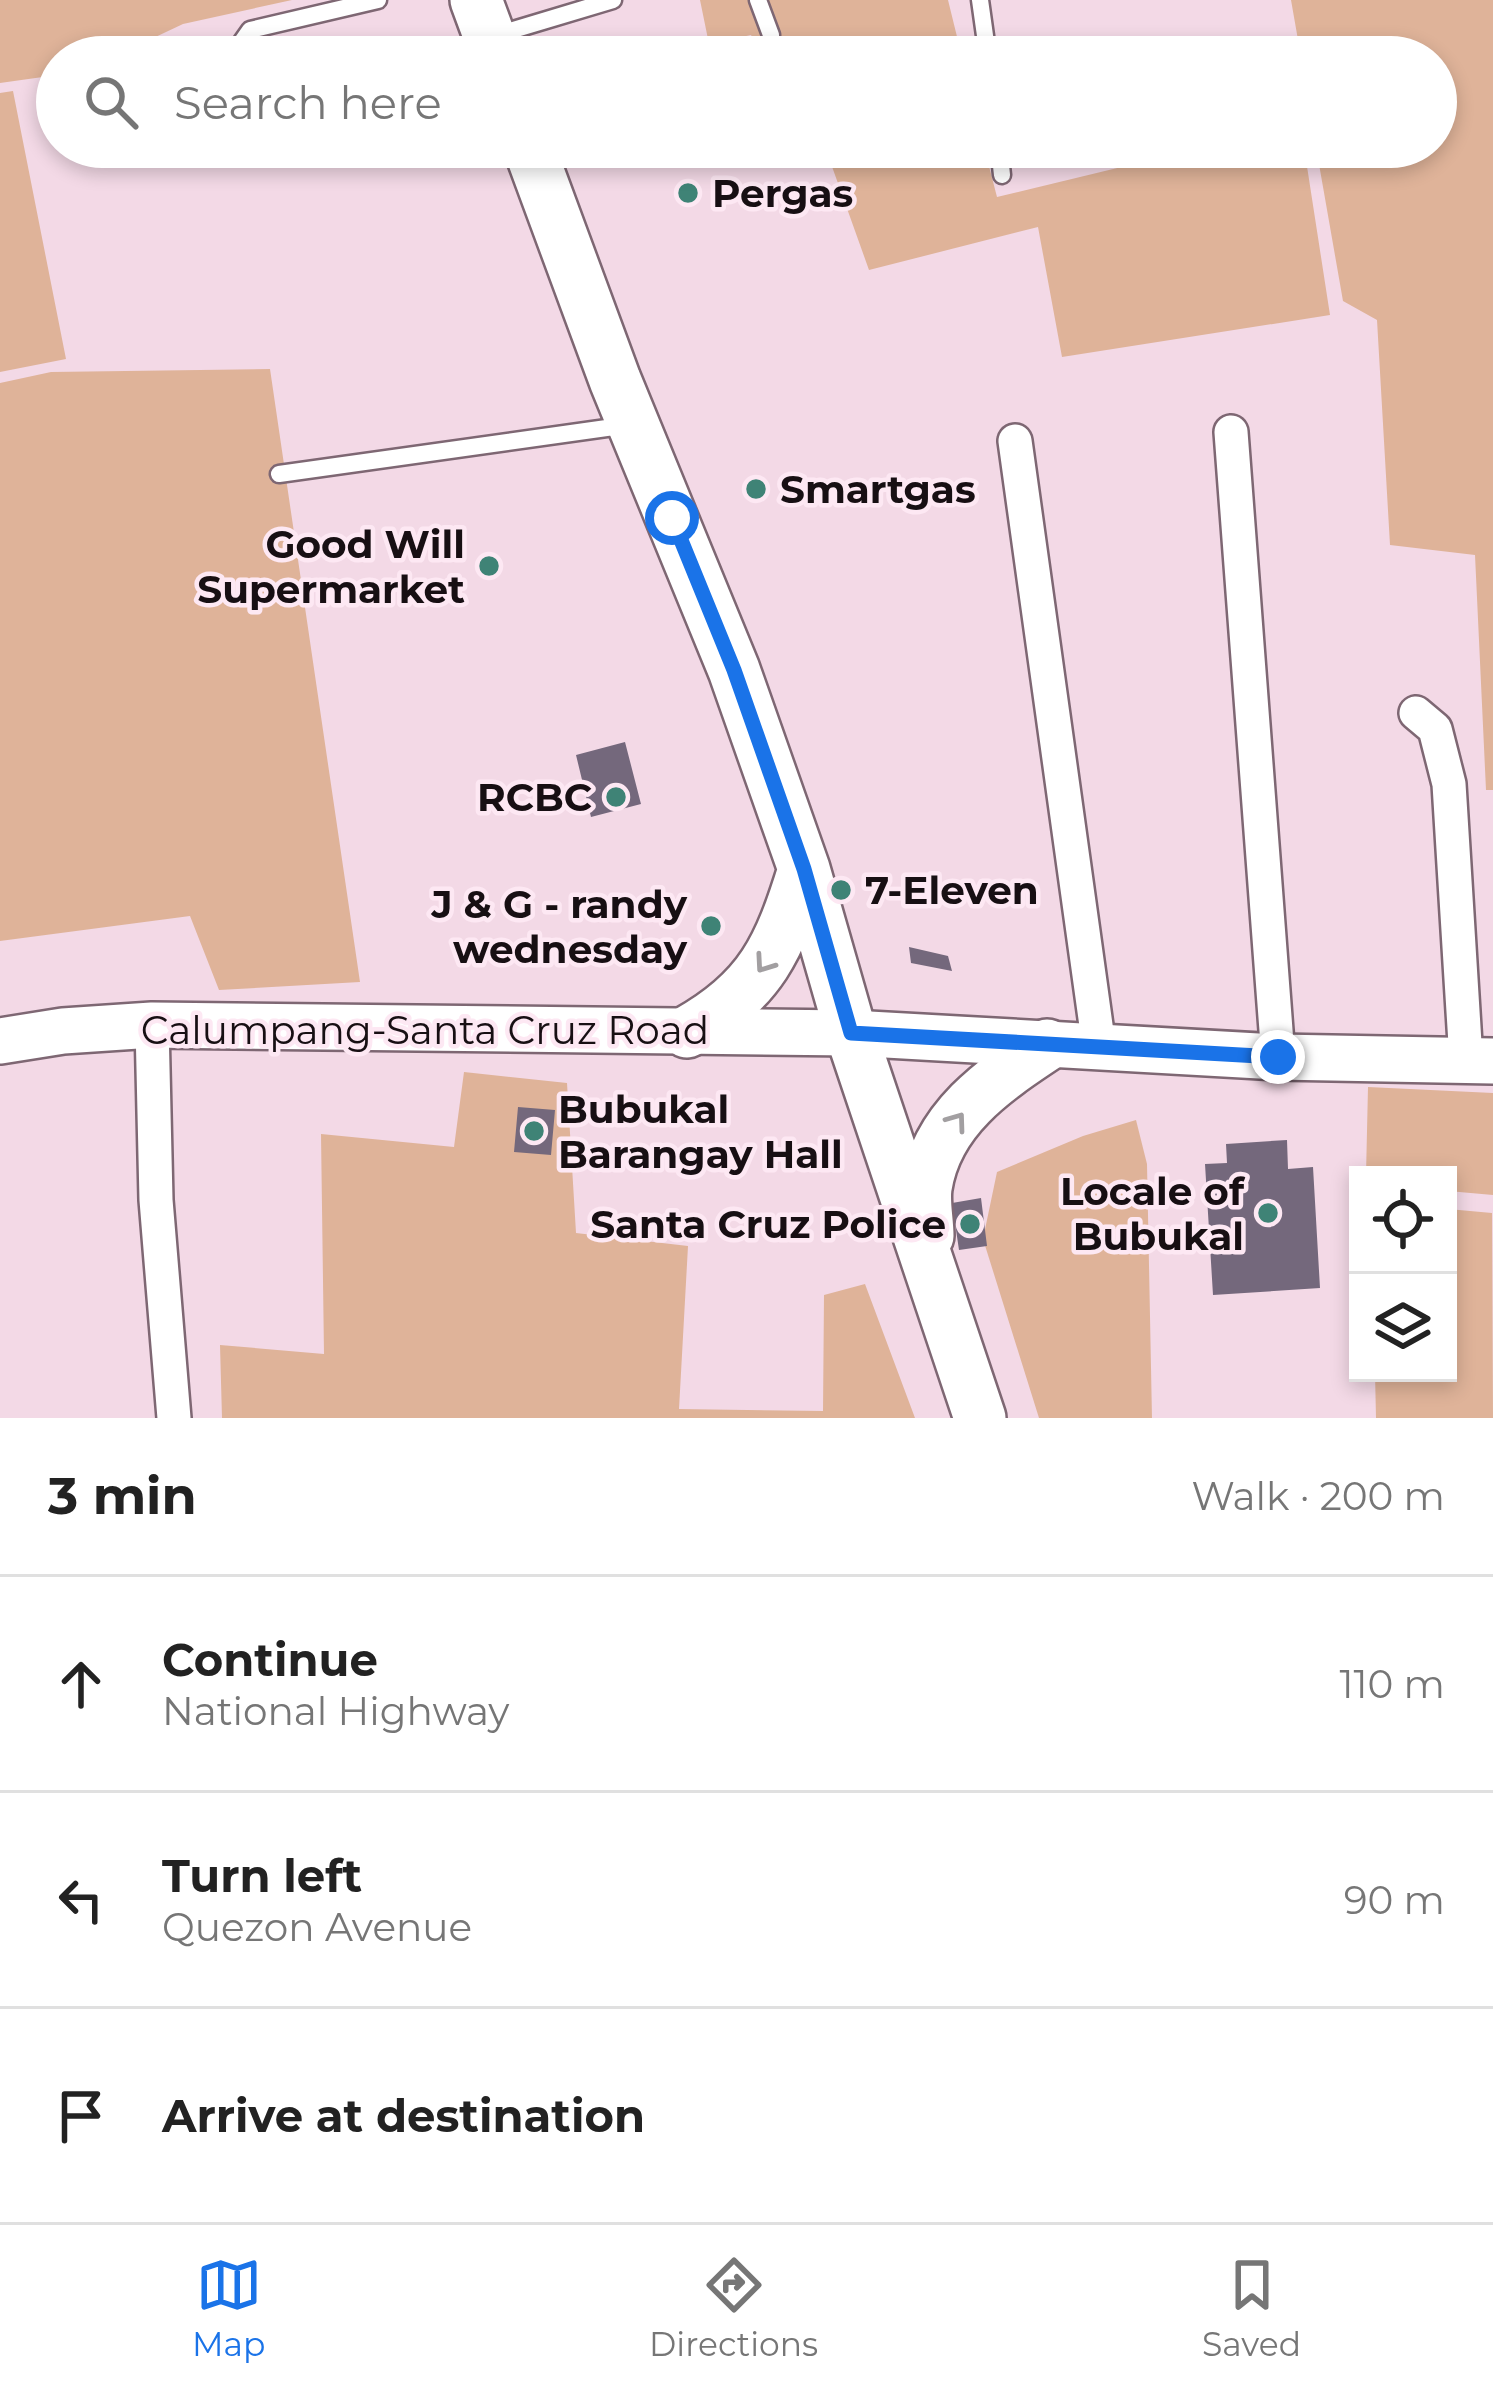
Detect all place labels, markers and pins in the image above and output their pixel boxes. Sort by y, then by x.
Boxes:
place label: Pergas [712,169,853,217]
marker: Pergas [675,180,701,206]
place label: Smartgas [780,465,976,513]
marker: Smartgas [743,476,769,502]
place label: Good Will Supermarket [197,520,465,613]
marker: Good Will Supermarket [476,553,502,579]
place label: RCBC [477,773,592,821]
marker: RCBC [603,784,629,810]
place label: 7-Eleven [865,866,1039,914]
marker: 7-Eleven [828,877,854,903]
place label: J & G - randy wednesday [430,880,688,973]
marker: J & G - randy wednesday [698,913,724,939]
place label: Bubukal Barangay Hall [558,1085,843,1178]
marker: Bubukal Barangay Hall [521,1118,547,1144]
place label: Locale of Bubukal [1060,1167,1246,1260]
place label: Santa Cruz Police [590,1200,946,1248]
marker: Locale of Bubukal [1255,1200,1281,1226]
marker: Santa Cruz Police [957,1211,983,1237]

